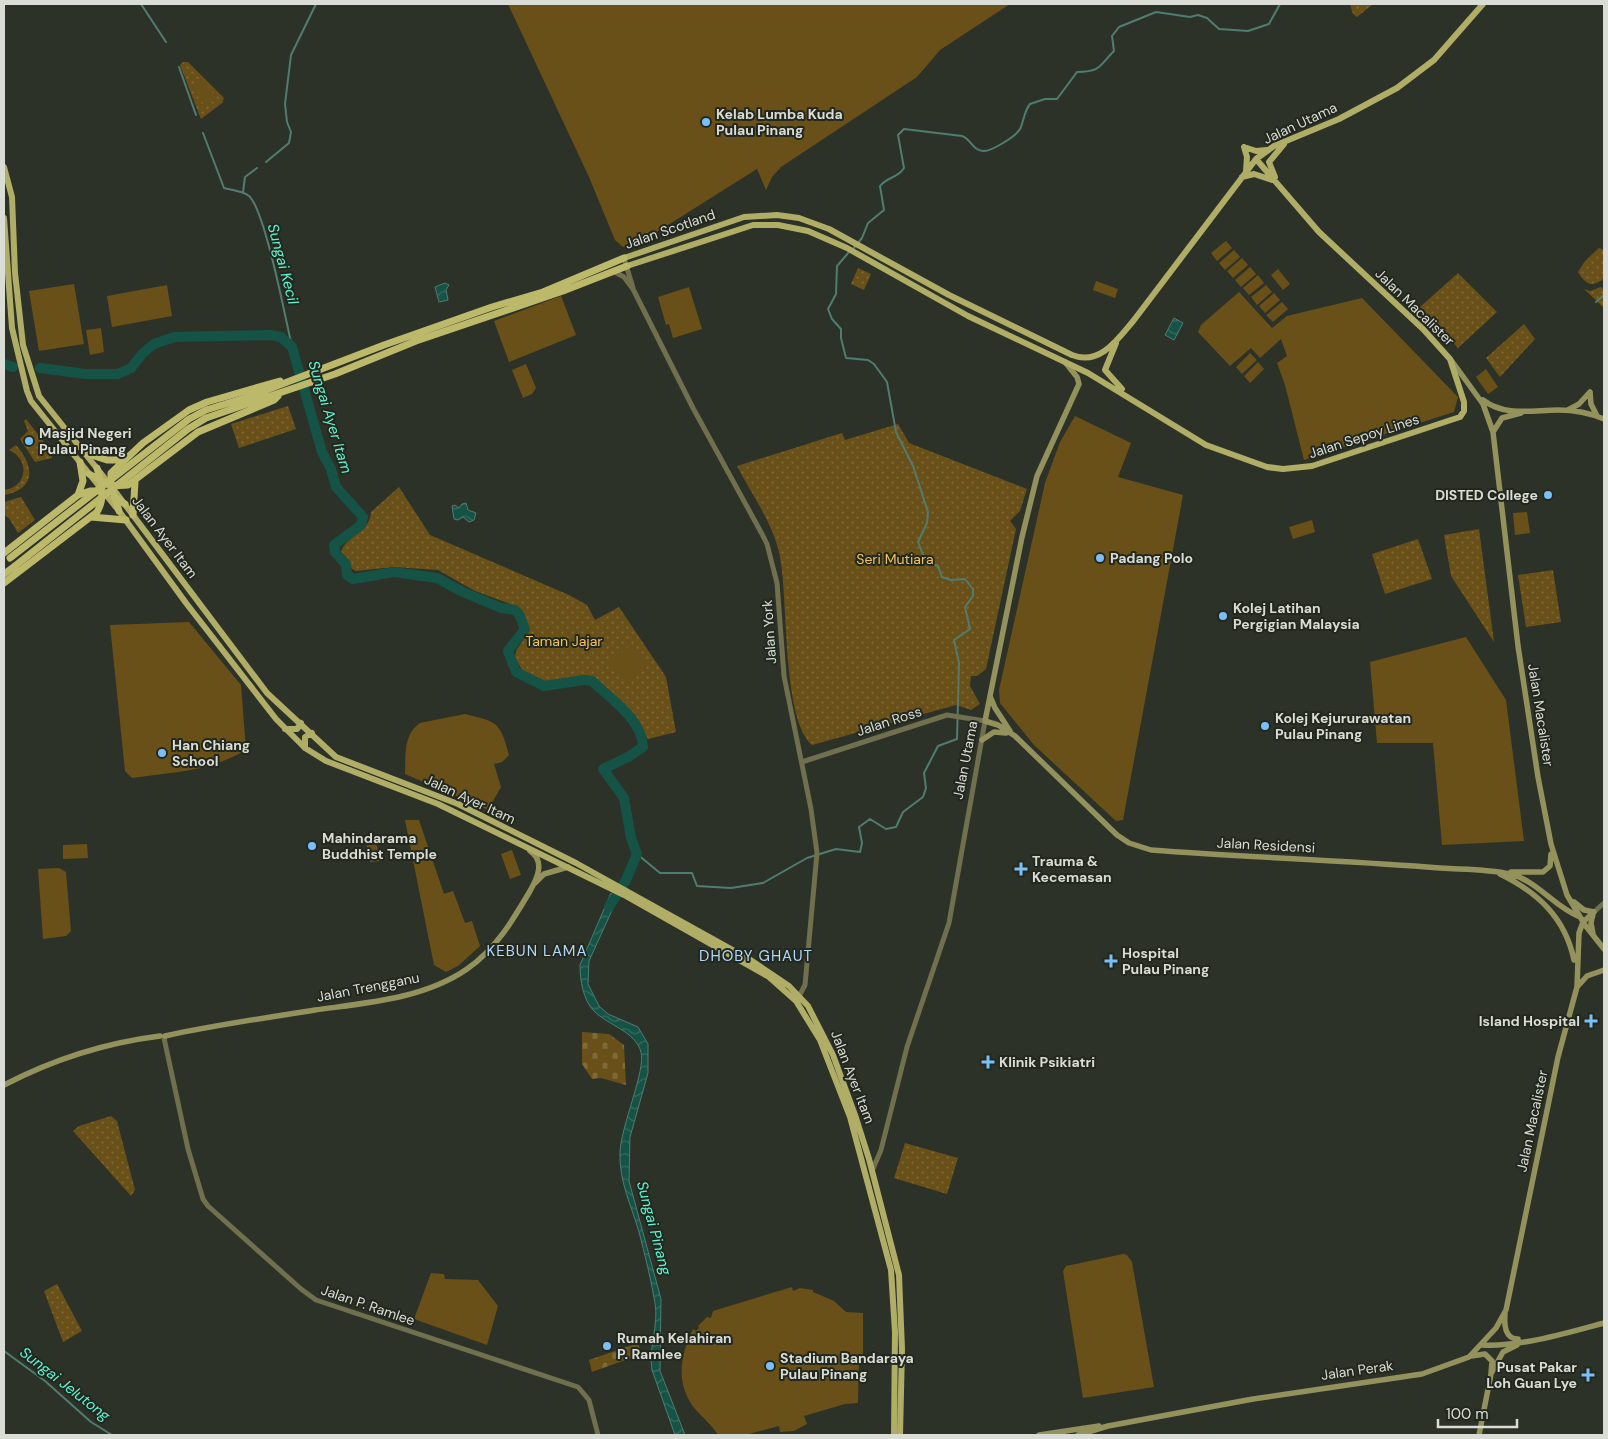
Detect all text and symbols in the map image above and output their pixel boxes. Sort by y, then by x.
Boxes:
street label: Jalan Utama [1260,98,1340,148]
place label: Kelab Lumba Kuda Pulau Pinang [716,105,843,139]
marker: Kelab Lumba Kuda Pulau Pinang [700,116,712,128]
street label: Jalan Scotland [622,205,718,253]
water label: Sungai Kecil [263,221,304,307]
street label: Jalan Macalister [1371,264,1459,350]
water label: Sungai Ayer Itam [303,358,357,476]
street label: Jalan Sepoy Lines [1307,410,1421,462]
place label: Masjid Negeri Pulau Pinang [39,424,132,458]
marker: Masjid Negeri Pulau Pinang [23,435,35,447]
place label: DISTED College [1435,486,1538,504]
marker: DISTED College [1542,489,1554,501]
street label: Jalan Ayer Itam [128,492,202,582]
place label: Padang Polo [1110,549,1193,567]
park label: Seri Mutiara [856,550,934,568]
marker: Padang Polo [1094,552,1106,564]
street label: Jalan York [758,599,780,665]
place label: Kolej Latihan Pergigian Malaysia [1233,599,1360,633]
marker: Kolej Latihan Pergigian Malaysia [1217,610,1229,622]
park label: Taman Jajar [525,632,603,650]
street label: Jalan Macalister [1524,662,1558,768]
street label: Jalan Ross [854,702,924,740]
place label: Kolej Kejururawatan Pulau Pinang [1275,709,1411,743]
street label: Jalan Utama [949,719,981,801]
marker: Kolej Kejururawatan Pulau Pinang [1259,720,1271,732]
place label: Han Chiang School [172,736,250,770]
marker: Han Chiang School [156,747,168,759]
street label: Jalan Ayer Itam [422,770,518,828]
place label: Mahindarama Buddhist Temple [322,829,437,863]
street label: Jalan Residensi [1216,833,1316,857]
marker: Mahindarama Buddhist Temple [306,840,318,852]
place label: Trauma & Kecemasan [1032,852,1112,886]
marker: Trauma & Kecemasan [1014,862,1028,876]
district label: KEBUN LAMA [487,941,587,961]
place label: Hospital Pulau Pinang [1122,944,1209,978]
district label: DHOBY GHAUT [699,946,813,966]
marker: Hospital Pulau Pinang [1104,954,1118,968]
street label: Jalan Trengganu [315,968,421,1006]
place label: Island Hospital [1479,1012,1580,1030]
marker: Island Hospital [1584,1014,1598,1028]
street label: Jalan Ayer Itam [827,1028,879,1126]
place label: Klinik Psikiatri [999,1053,1095,1071]
marker: Klinik Psikiatri [981,1055,995,1069]
street label: Jalan Macalister [1512,1068,1552,1174]
water label: Sungai Pinang [632,1179,676,1278]
street label: Jalan P. Ramlee [319,1281,417,1329]
place label: Rumah Kelahiran P. Ramlee [617,1329,732,1363]
marker: Rumah Kelahiran P. Ramlee [601,1340,613,1352]
water label: Sungai Jelutong [16,1342,115,1426]
place label: Stadium Bandaraya Pulau Pinang [780,1349,914,1383]
street label: Jalan Perak [1320,1356,1394,1384]
place label: Pusat Pakar Loh Guan Lye [1486,1358,1577,1392]
marker: Stadium Bandaraya Pulau Pinang [764,1360,776,1372]
marker: Pusat Pakar Loh Guan Lye [1581,1368,1595,1382]
scale bar [1438,1396,1517,1428]
text: 100 m [1446,1404,1489,1424]

